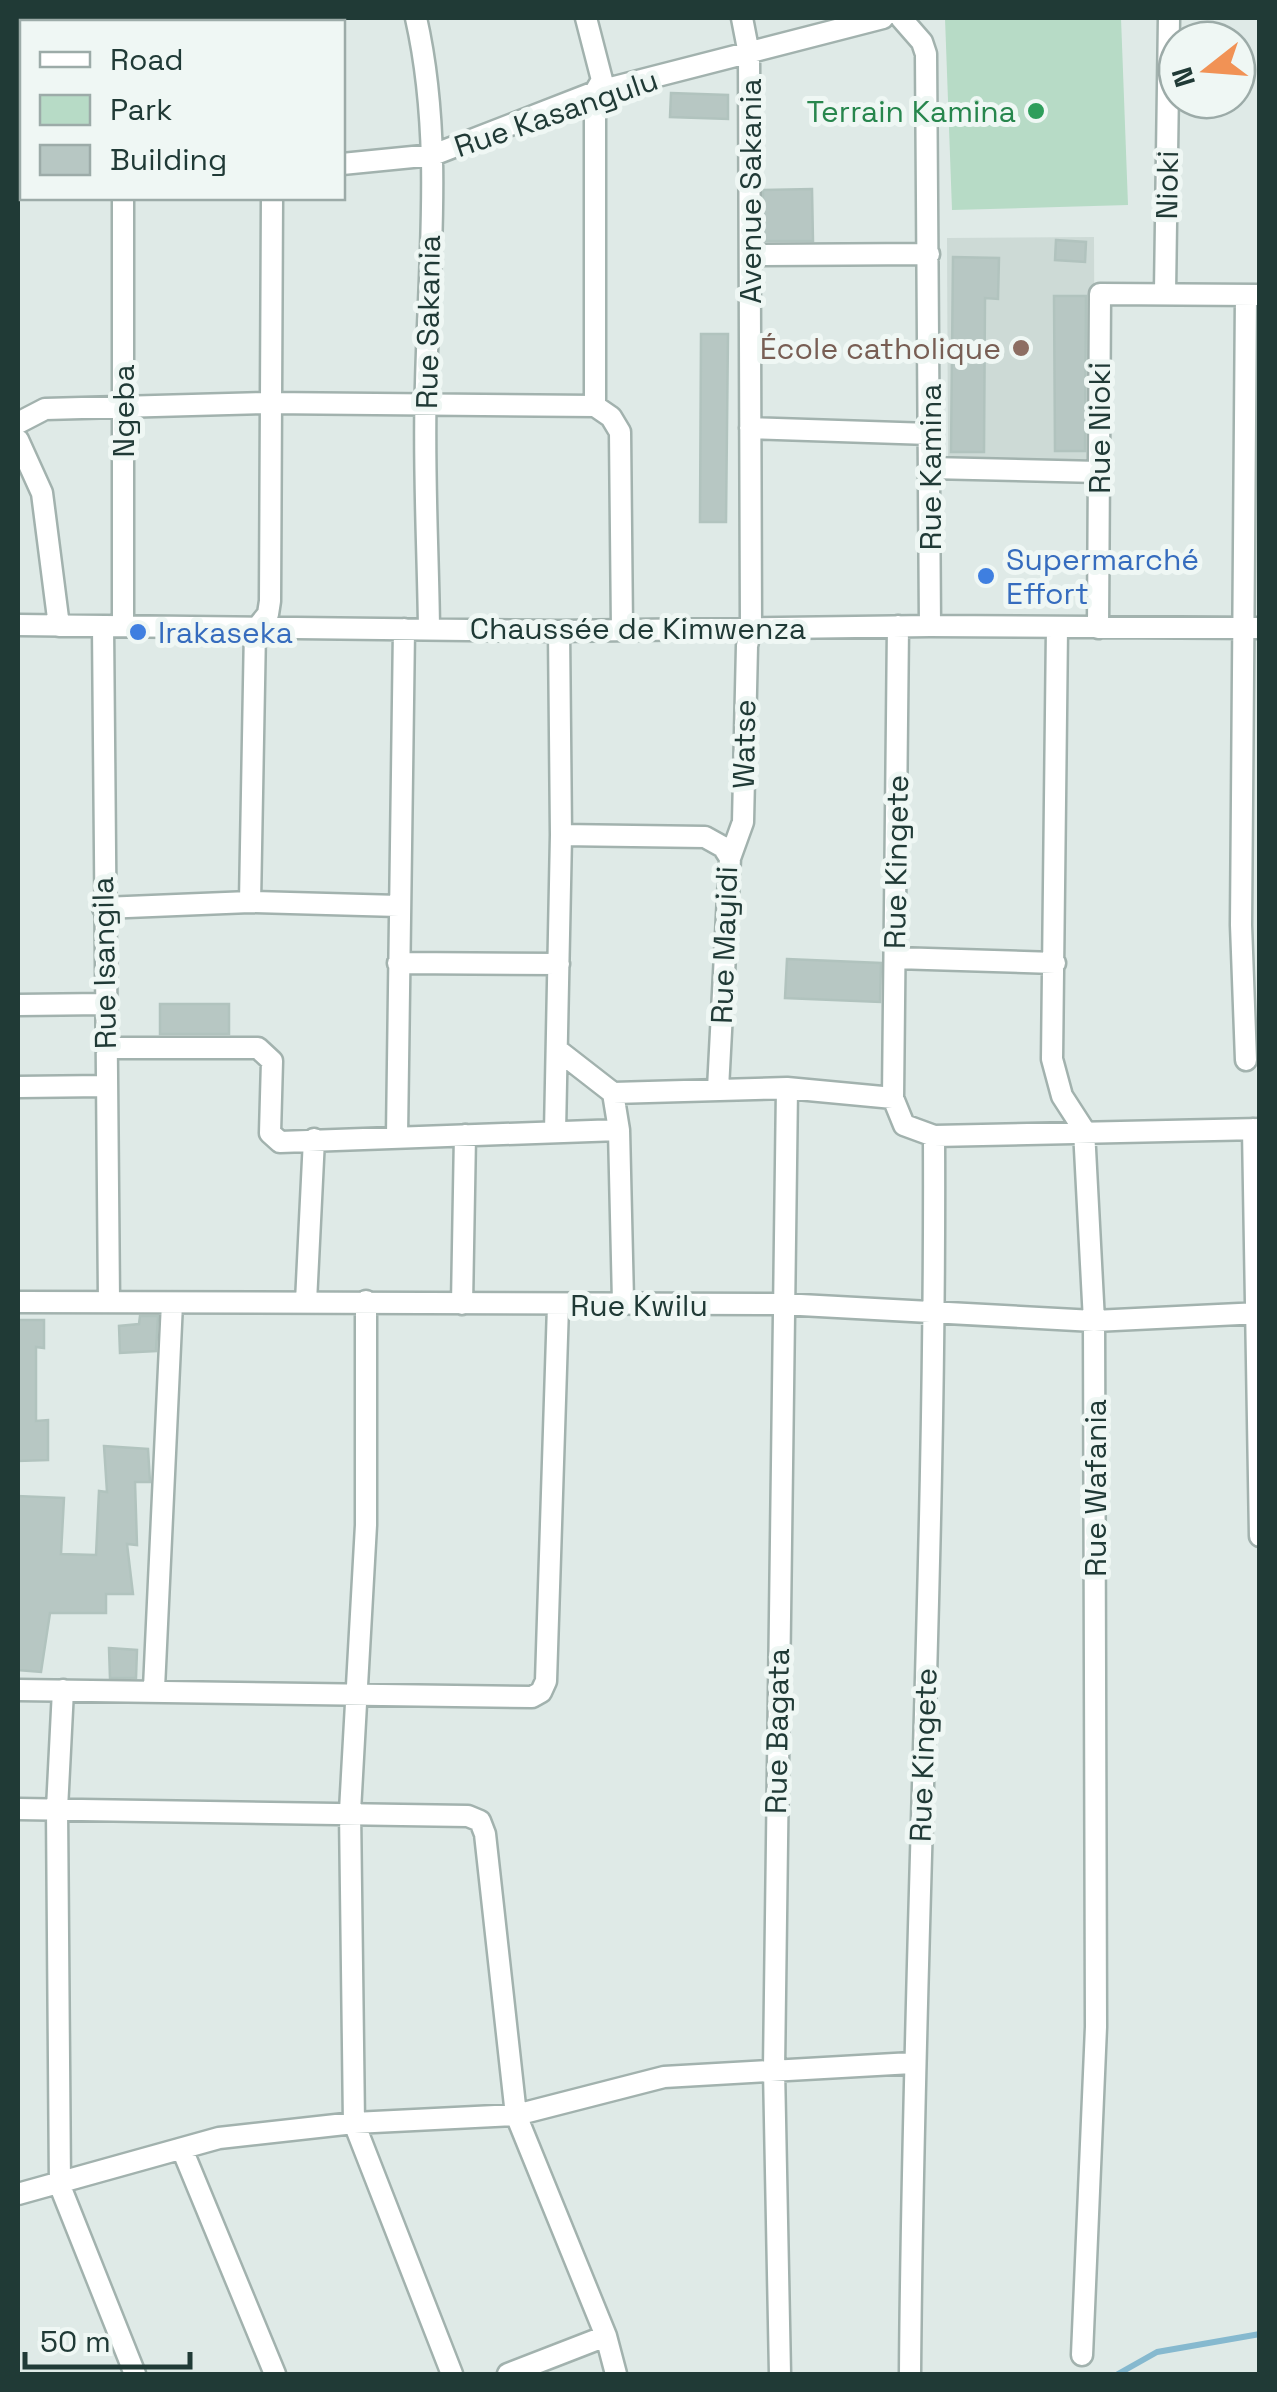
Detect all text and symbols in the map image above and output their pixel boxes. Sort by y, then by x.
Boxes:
legend [20,20,345,200]
north arrow [1157,20,1257,120]
text: Road [110,40,184,79]
street label: Rue Kasangulu [449,60,663,166]
text: N [1163,63,1203,92]
street label: Avenue Sakania [731,78,770,304]
text: Park [110,90,172,129]
place label: Terrain Kamina [806,92,1016,131]
marker: Terrain Kamina [1025,100,1047,122]
text: Building [110,140,227,179]
street label: Nioki [1147,150,1187,220]
street label: Rue Sakania [407,234,449,410]
place label: École catholique [760,329,1001,368]
marker: École catholique [1010,337,1032,359]
street label: Rue Nioki [1080,362,1119,494]
street label: Ngeba [104,364,143,458]
street label: Rue Kamina [911,383,950,551]
place label: Supermarché Effort [1006,540,1199,613]
marker: Supermarché Effort [975,565,997,587]
street label: Chaussée de Kimwenza [470,609,806,648]
place label: Irakaseka [158,613,293,652]
marker: Irakaseka [127,621,149,643]
street label: Watse [724,699,764,789]
street label: Rue Kingete [875,775,917,949]
street label: Rue Mayidi [702,865,746,1025]
street label: Rue Isangila [83,876,125,1050]
street label: Rue Kwilu [570,1286,708,1325]
street label: Rue Wafania [1076,1399,1115,1577]
street label: Rue Bagata [756,1648,798,1814]
street label: Rue Kingete [900,1667,946,1843]
scale bar [25,2307,190,2369]
text: 50 m [40,2322,111,2361]

